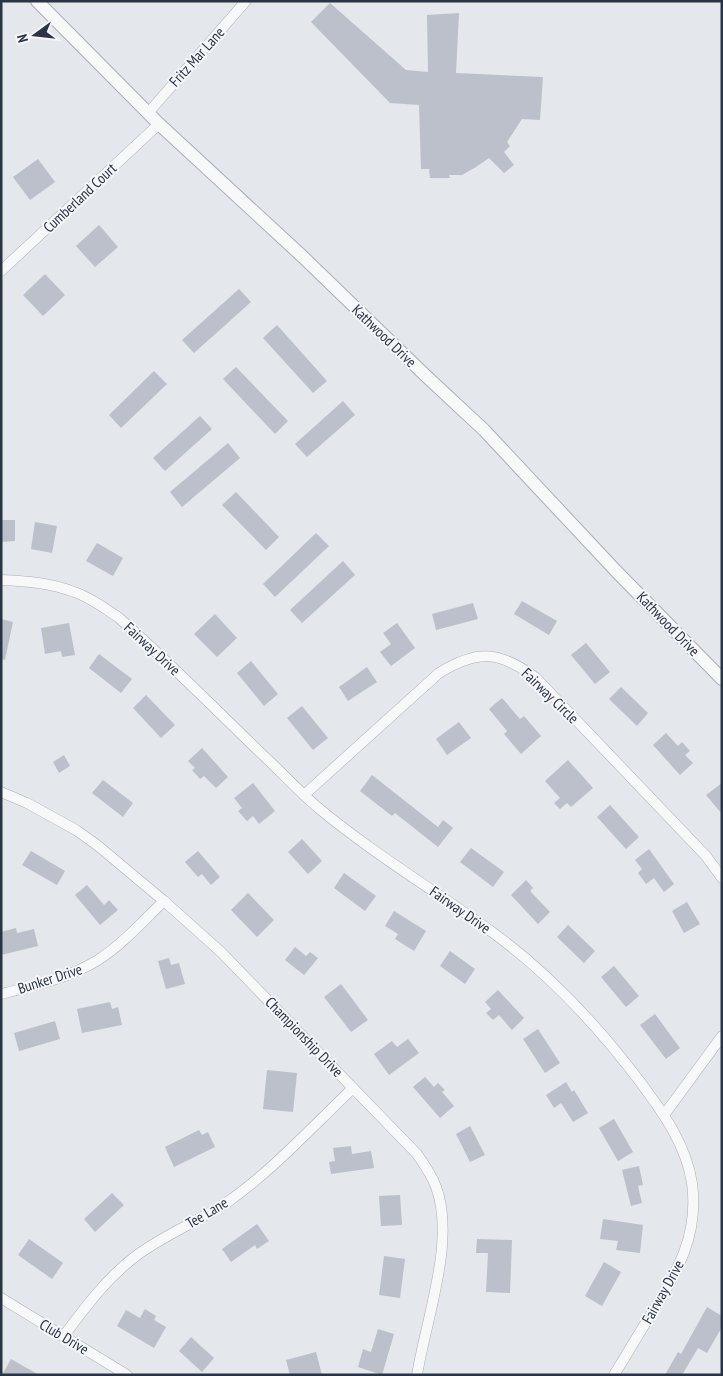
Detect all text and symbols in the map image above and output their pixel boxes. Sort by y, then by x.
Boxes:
north arrow [10,10,60,60]
street label: Fritz Mar Lane [165,23,228,90]
text: N [13,32,32,44]
street label: Cumberland Court [39,159,120,236]
street label: Kathwood Drive [348,300,421,371]
street label: Kathwood Drive [633,587,704,660]
street label: Fairway Drive [120,618,184,679]
street label: Fairway Circle [518,664,583,728]
street label: Fairway Drive [426,882,494,937]
street label: Bunker Drive [15,959,84,998]
street label: Championship Drive [261,993,347,1081]
street label: Tee Lane [182,1193,231,1232]
street label: Fairway Drive [637,1257,688,1327]
street label: Club Drive [36,1315,92,1359]

